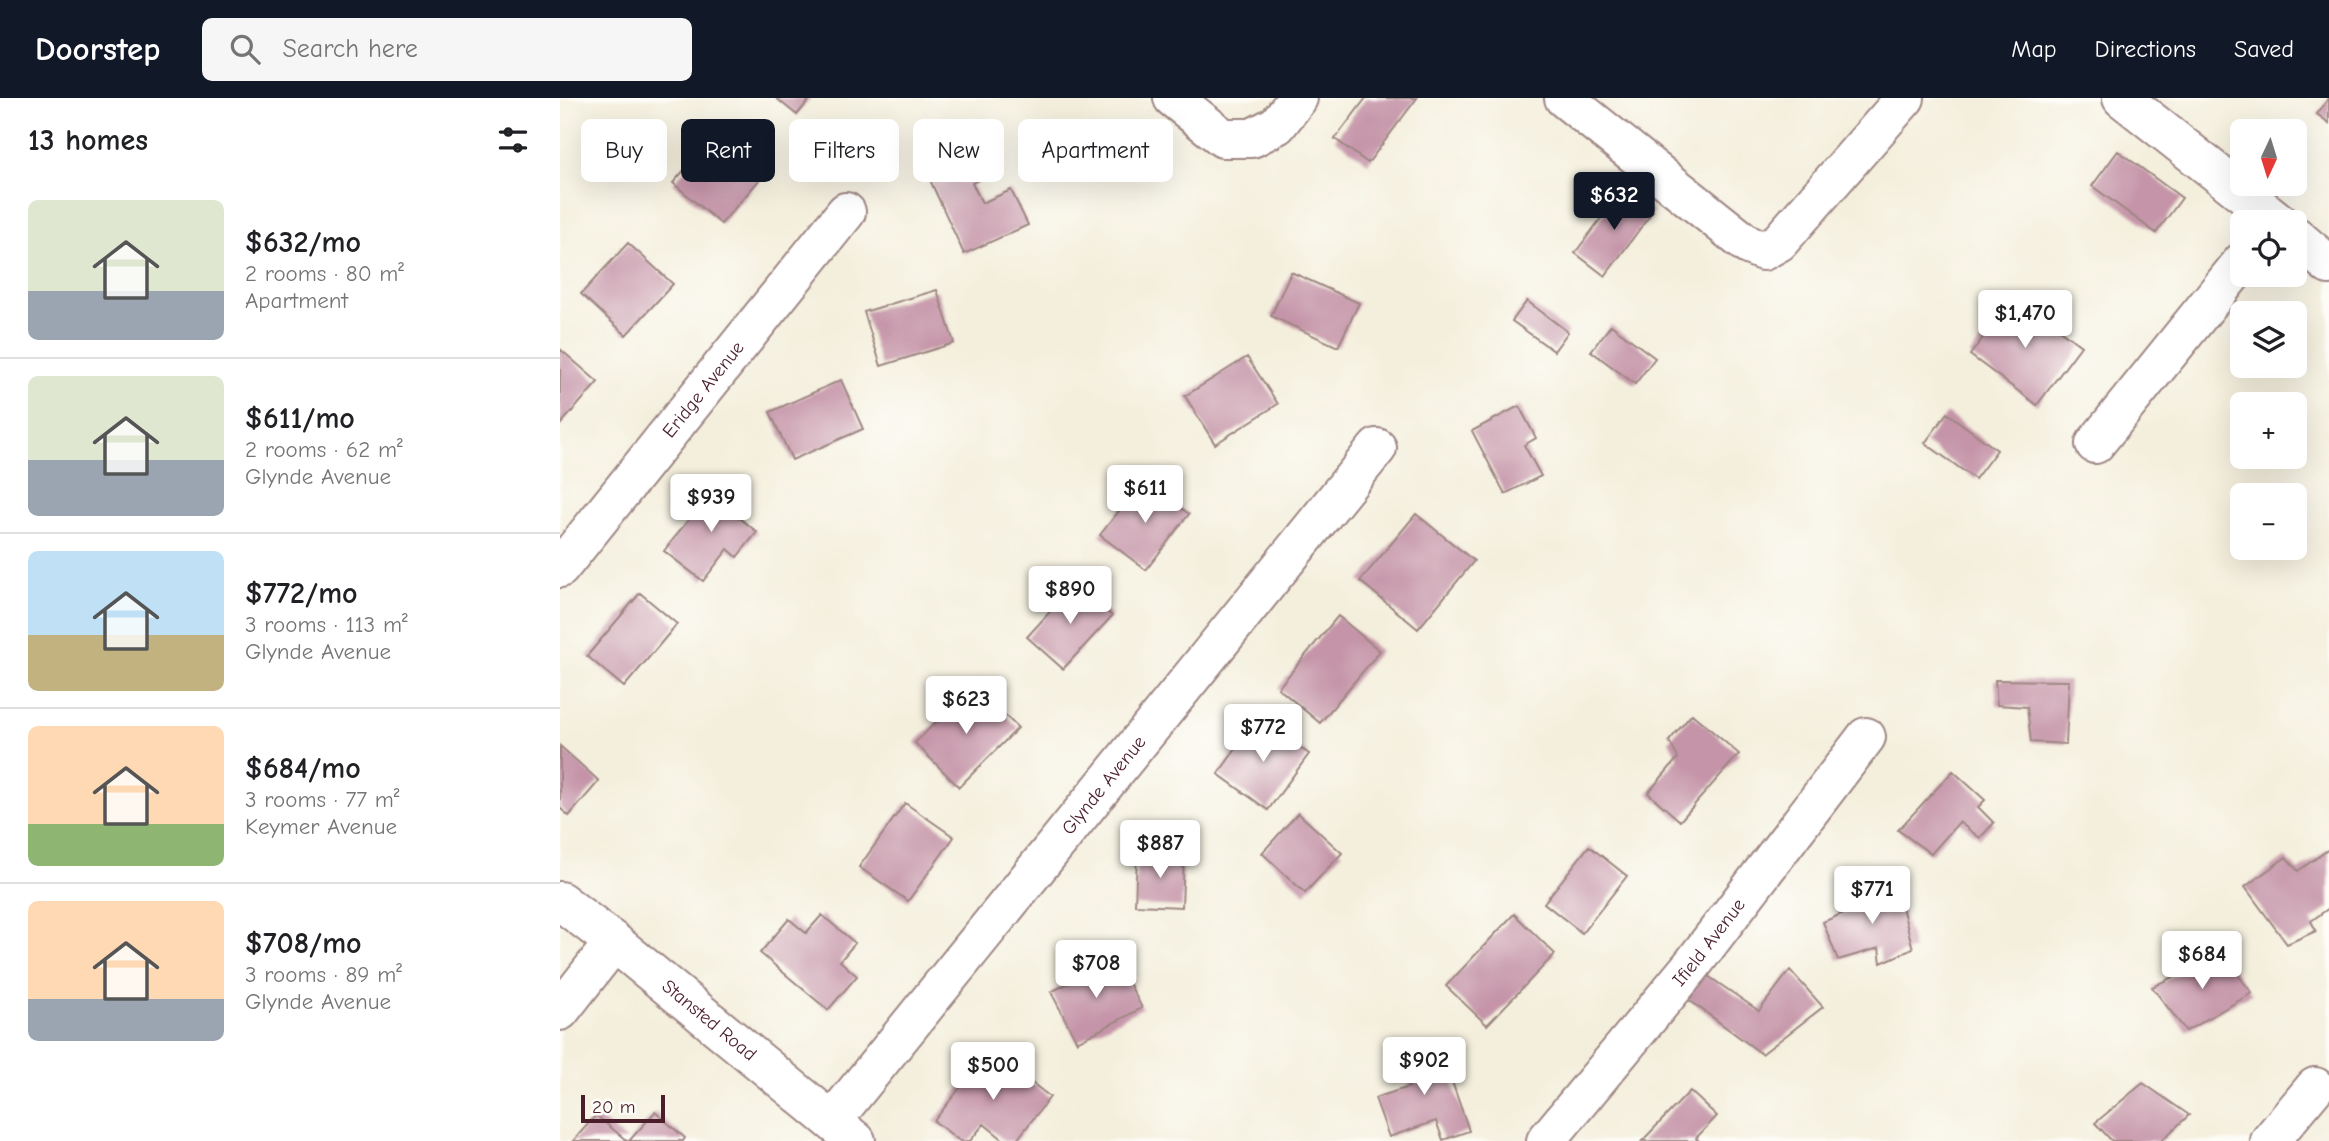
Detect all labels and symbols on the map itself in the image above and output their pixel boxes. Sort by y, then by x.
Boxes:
north arrow [2230,119,2306,196]
pin: $632 [1573,172,1655,232]
pin: $1,470 [1968,290,2082,350]
street label: Eridge Avenue [658,337,749,442]
pin: $611 [1104,466,1186,525]
pin: $939 [670,474,752,534]
pin: $890 [1029,566,1111,626]
pin: $623 [925,676,1007,736]
pin: $772 [1222,704,1304,764]
street label: Glynde Avenue [1057,731,1150,839]
pin: $887 [1119,820,1201,880]
pin: $771 [1831,866,1913,926]
street label: Ifield Avenue [1668,894,1750,991]
pin: $684 [2161,932,2243,991]
pin: $708 [1055,940,1137,1000]
street label: Stansted Road [658,975,761,1065]
pin: $902 [1383,1038,1465,1097]
pin: $500 [952,1042,1034,1102]
scale bar [581,1092,665,1124]

